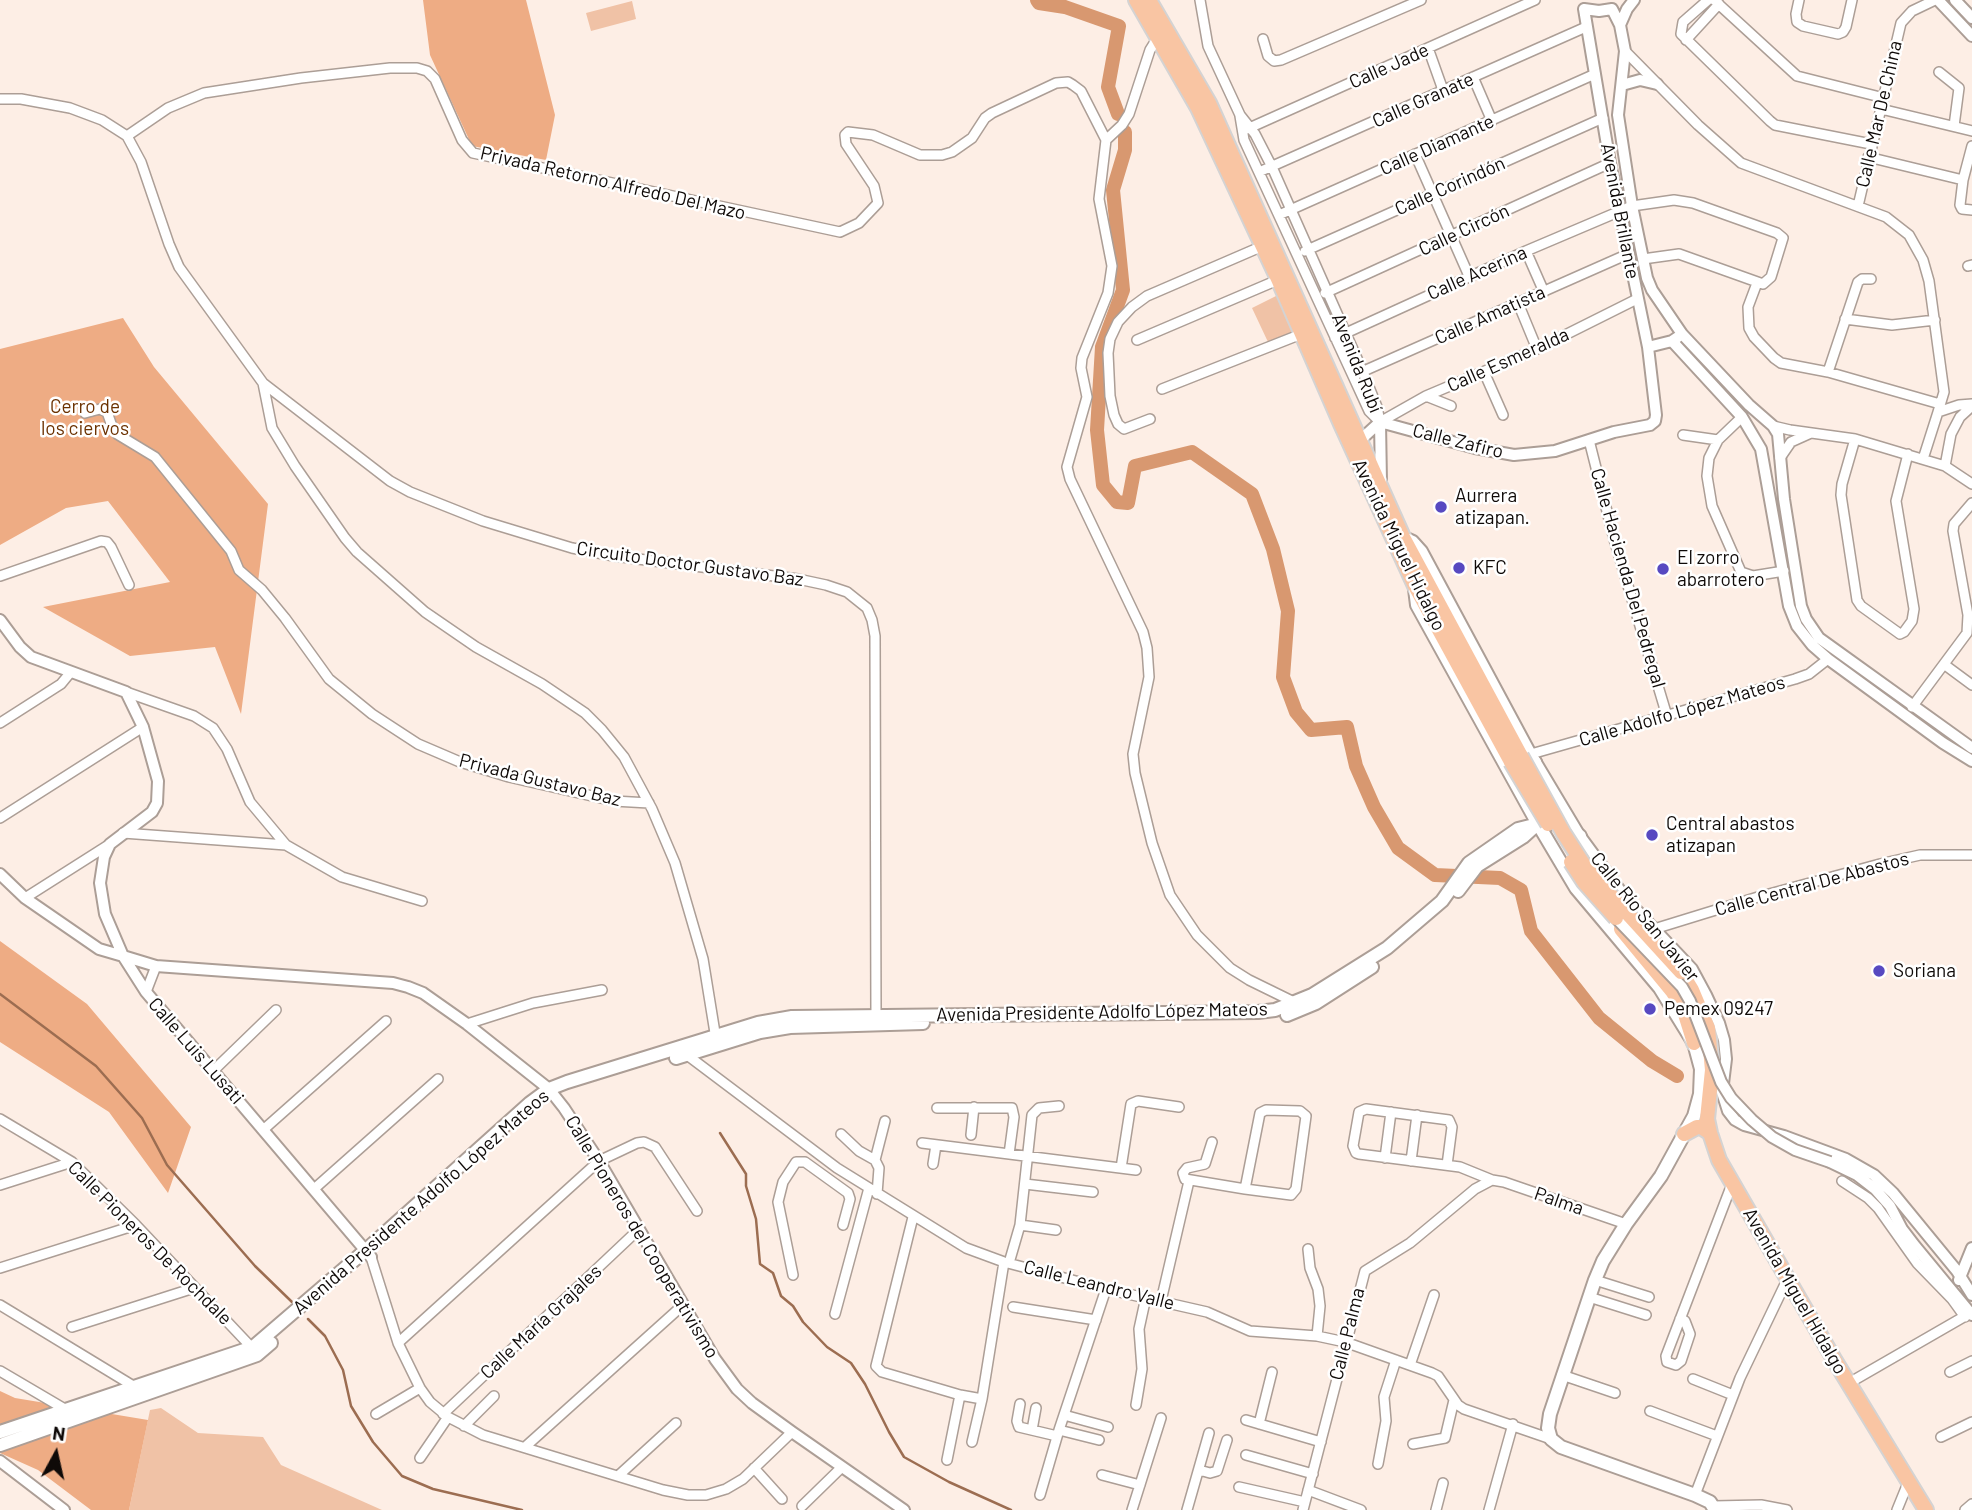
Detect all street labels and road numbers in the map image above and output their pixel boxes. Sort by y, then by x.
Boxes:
street label: Calle Jade [1346,38,1432,94]
street label: Calle Mar De China [1851,38,1907,190]
street label: Calle Granate [1369,67,1477,133]
street label: Calle Diamante [1376,110,1498,180]
street label: Privada Retorno Alfredo Del Mazo [478,141,748,225]
street label: Avenida Brillante [1596,141,1644,281]
street label: Calle Corindón [1391,152,1509,220]
street label: Calle Circón [1415,199,1513,261]
street label: Calle Acerina [1424,241,1530,305]
street label: Calle Amatista [1431,281,1549,349]
street label: Avenida Rubí [1327,310,1387,416]
street label: Calle Esmeralda [1443,323,1573,397]
street label: Calle Zafiro [1410,419,1506,463]
street label: Avenida Miguel Hidalgo [1348,455,1450,635]
street label: Calle Hacienda Del Pedregal [1586,466,1670,690]
street label: Circuito Doctor Gustavo Baz [575,537,805,591]
street label: Calle Adolfo López Mateos [1576,671,1788,751]
street label: Privada Gustavo Baz [457,749,623,811]
street label: Calle Central De Abastos [1713,847,1911,921]
street label: Calle Río San Javier [1586,848,1704,986]
street label: Calle Luis Lusati [143,993,249,1109]
street label: Avenida Presidente Adolfo López Mateos [936,998,1268,1026]
street label: Avenida Presidente Adolfo López Mateos [288,1085,554,1319]
street label: Calle Pioneros del Cooperativismo [560,1111,724,1363]
street label: Calle Pioneros De Rochdale [63,1156,237,1330]
street label: Palma [1531,1182,1587,1220]
street label: Avenida Miguel Hidalgo [1738,1204,1852,1378]
street label: Calle Leandro Valle [1021,1255,1177,1315]
street label: Calle María Grajales [476,1260,606,1384]
street label: Calle Palma [1325,1285,1369,1383]

